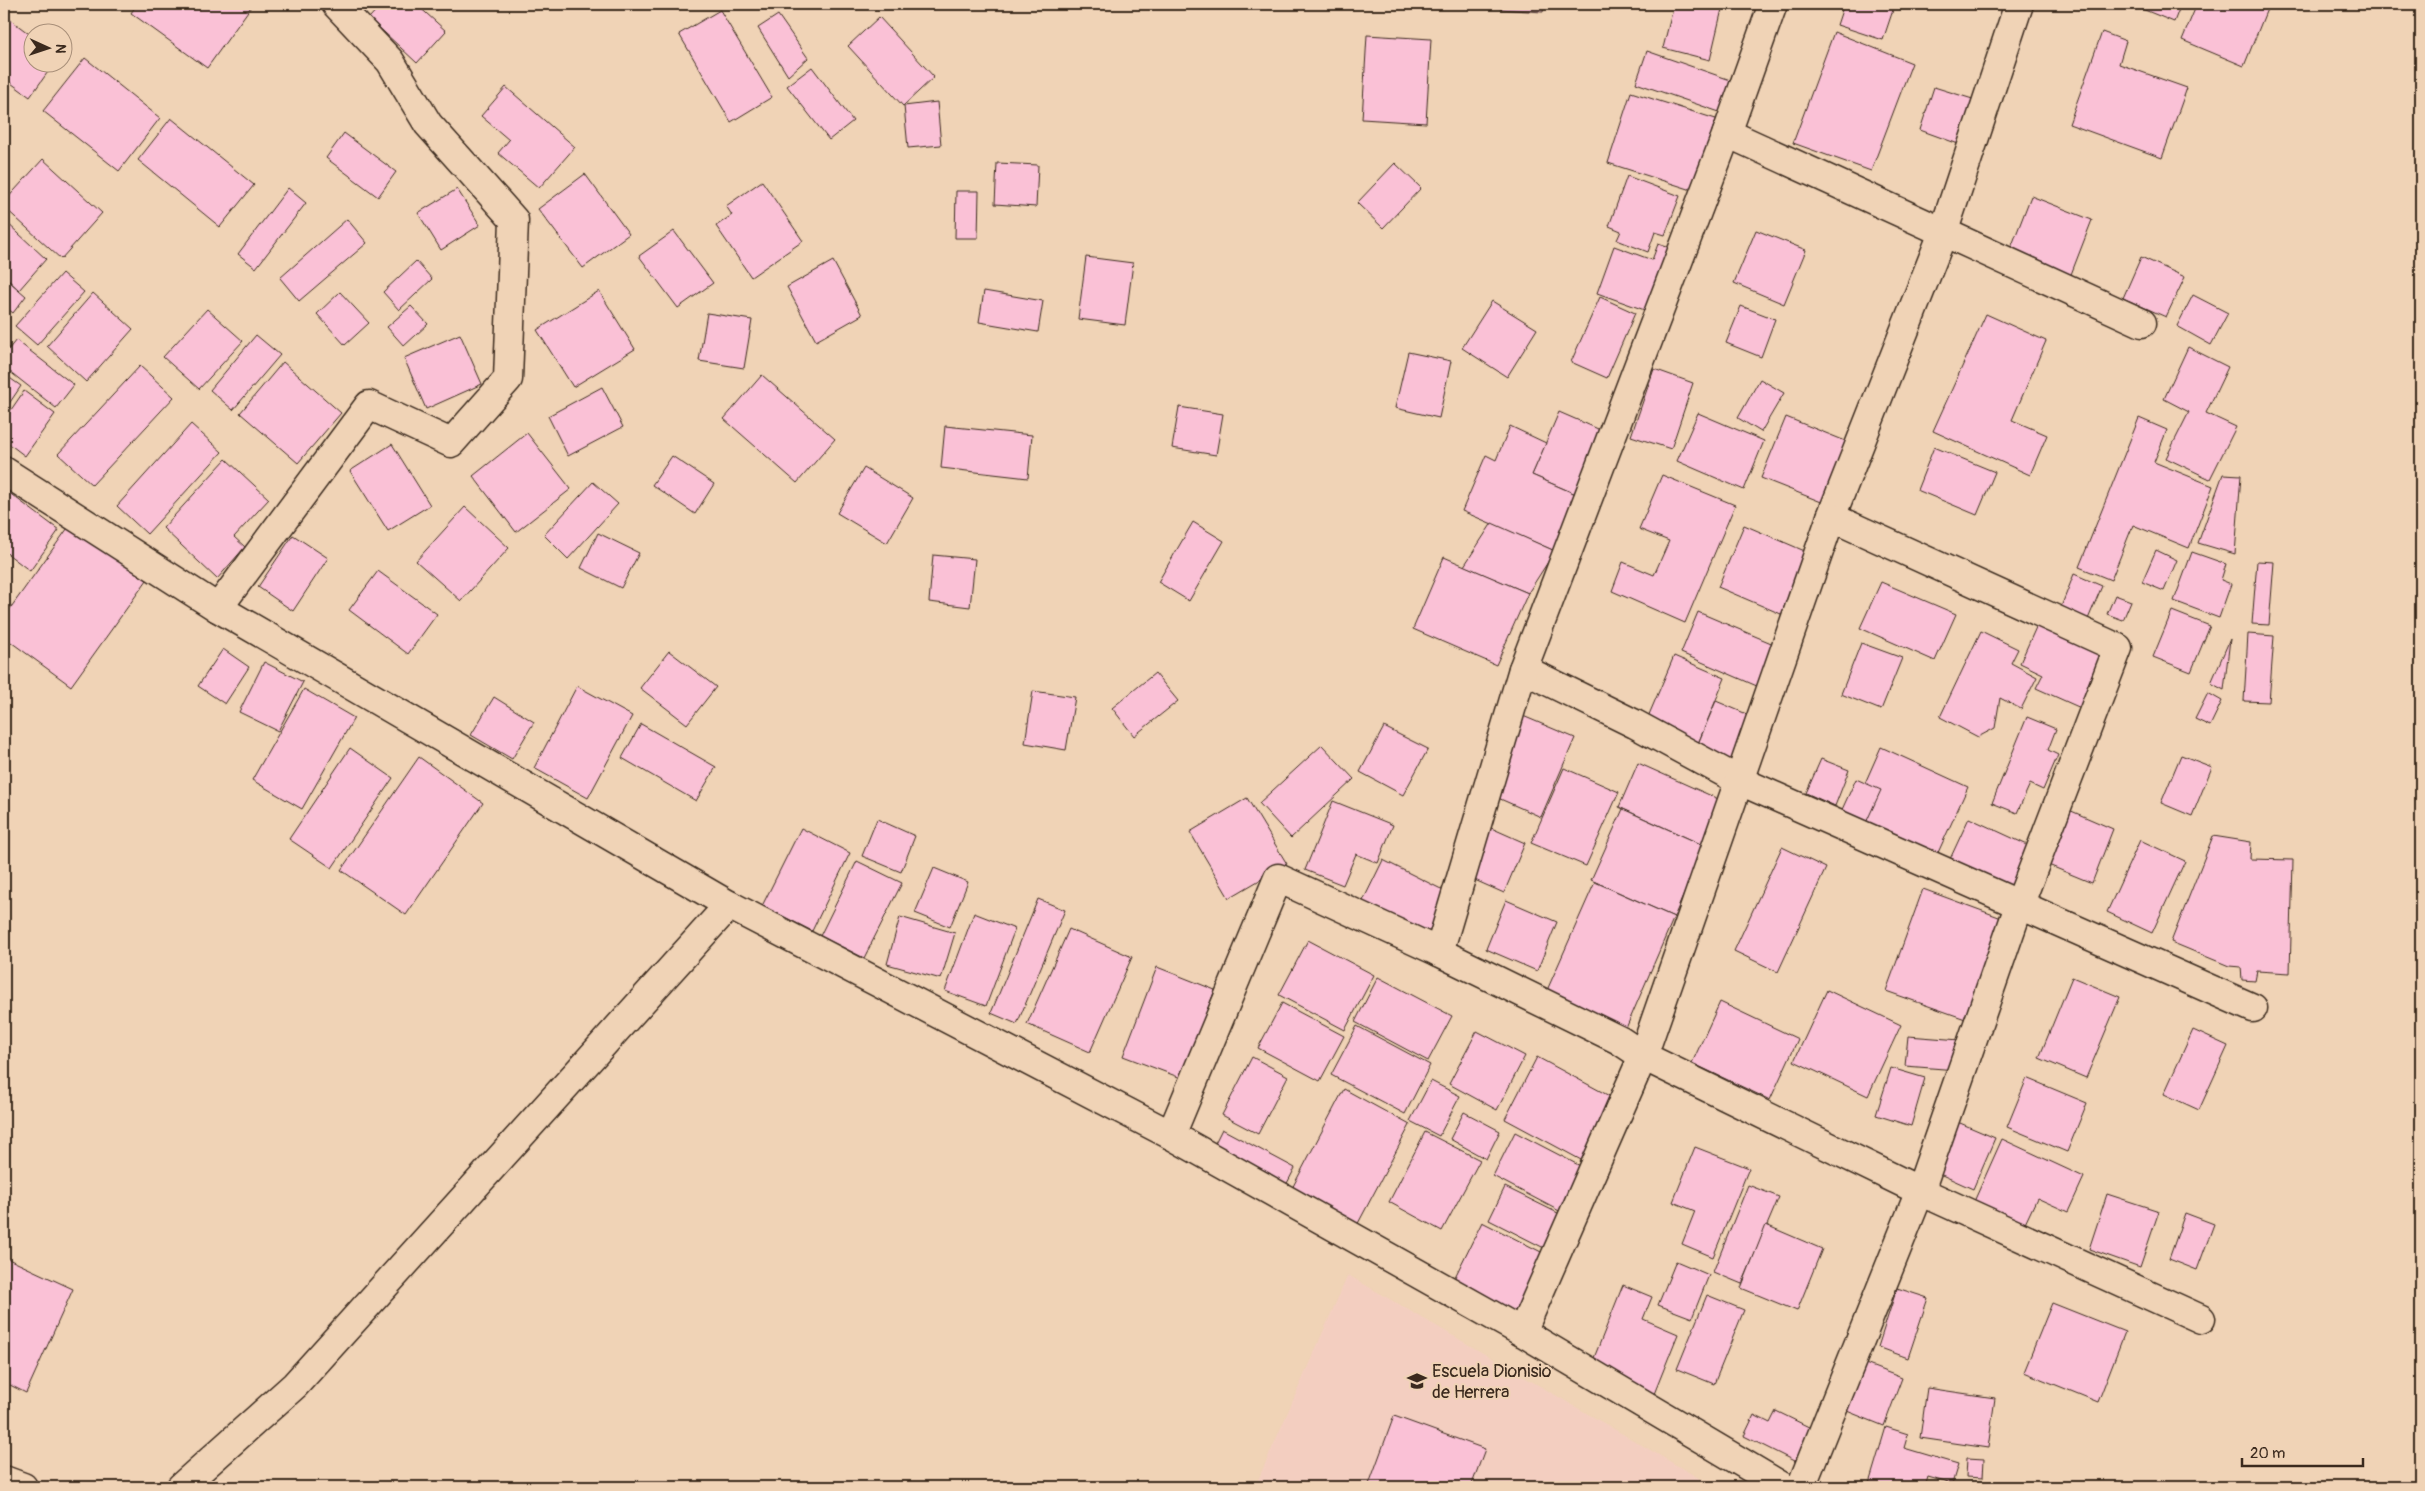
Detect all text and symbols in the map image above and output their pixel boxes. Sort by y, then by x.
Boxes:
north arrow [22,22,72,72]
text: N [52,43,69,54]
place label: Escuela Dionisio de Herrera [1432,1360,1552,1404]
school or university icon: Escuela Dionisio de Herrera [1406,1370,1428,1392]
scale bar [2242,1436,2364,1468]
text: 20 m [2250,1444,2285,1463]

